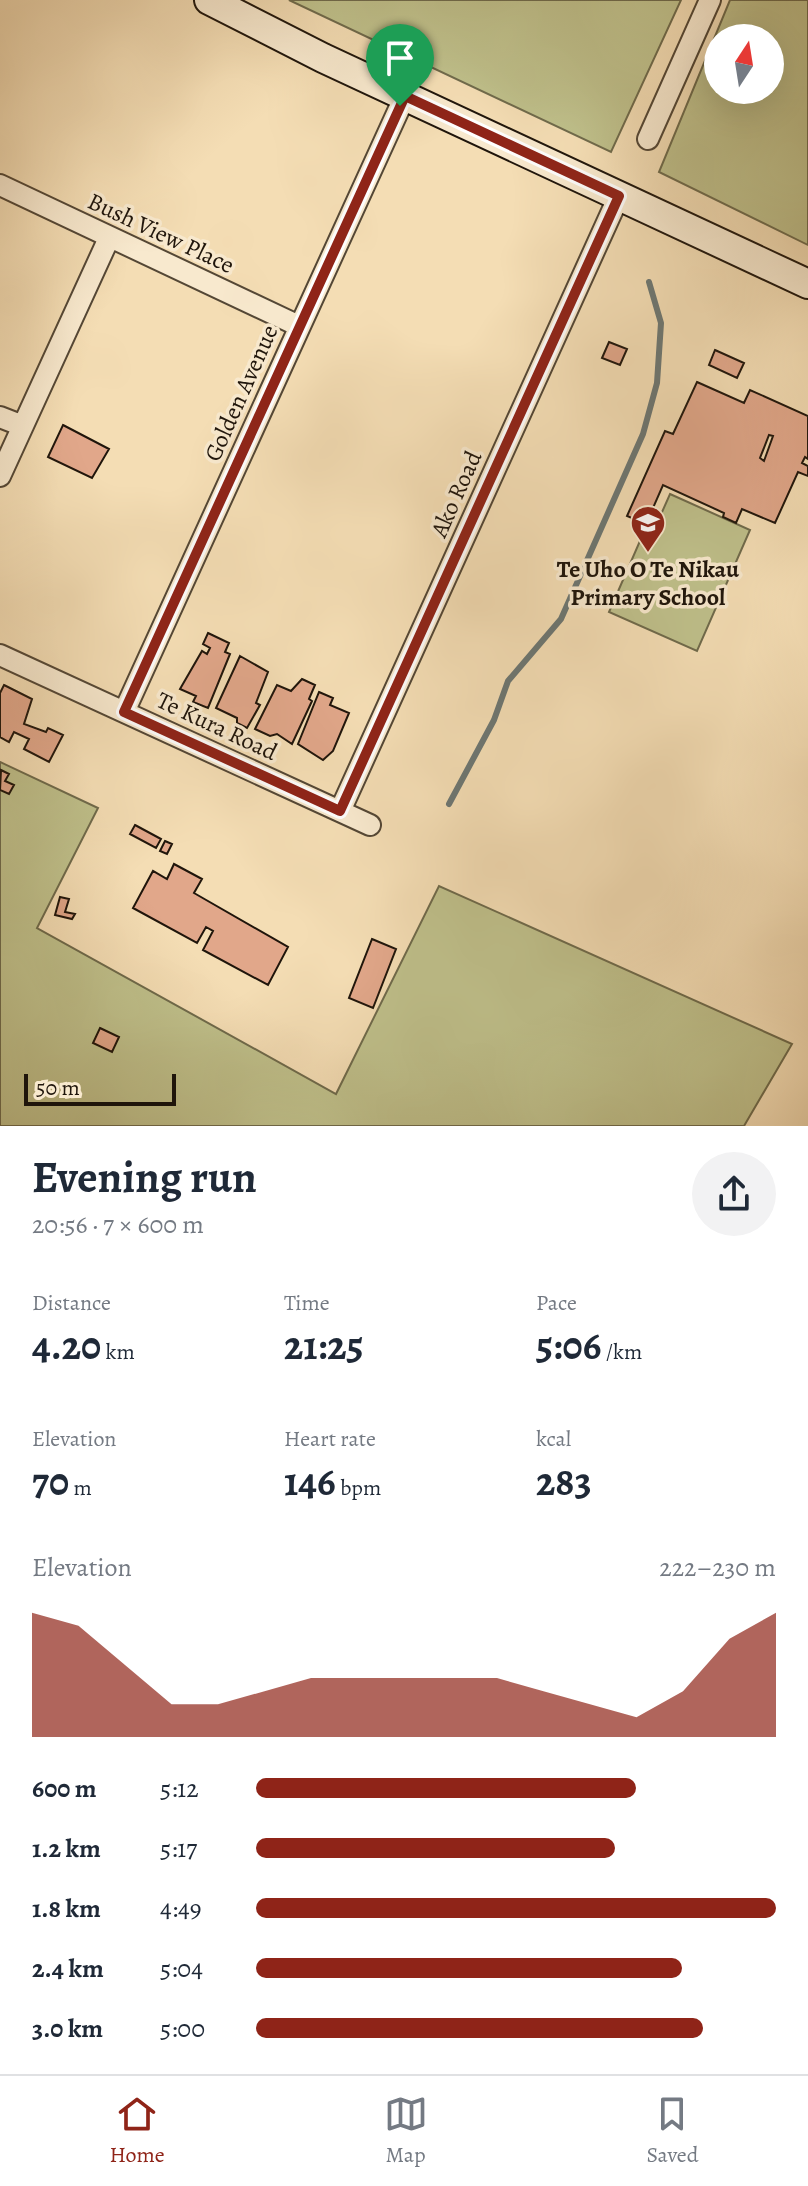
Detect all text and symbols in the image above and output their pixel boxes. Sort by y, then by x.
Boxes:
pin [366,24,434,106]
north arrow [704,24,784,104]
map controls [704,24,784,104]
icon: arrive [378,36,422,80]
street label: Bush View Place [83,185,239,281]
street label: Golden Avenue [197,320,285,466]
street label: Ako Road [422,446,489,543]
school or university icon: Te Uho O Te Nikau Primary School [629,504,667,554]
place label: Te Uho O Te Nikau Primary School [557,553,740,613]
street label: Te Kura Road [152,684,283,768]
scale bar [24,1070,176,1106]
text: 50 m [36,1073,80,1103]
text: Evening run [32,1147,257,1207]
button: share [692,1152,776,1236]
text: 20:56 · 7 × 600 m [32,1207,204,1242]
text: Distance [32,1288,111,1318]
text: Time [284,1288,330,1318]
text: Pace [536,1288,577,1318]
text: 4.20 [32,1318,101,1373]
text: 21:25 [284,1318,364,1373]
text: 5:06 [536,1318,601,1373]
text: km [101,1337,135,1367]
text: /km [601,1337,642,1367]
text: Elevation [32,1424,116,1454]
text: Heart rate [284,1424,376,1454]
text: kcal [536,1424,571,1454]
text: 70 [32,1454,69,1509]
text: 146 [284,1454,336,1509]
text: 283 [536,1454,592,1509]
text: m [69,1473,92,1503]
text: bpm [336,1473,381,1503]
text: Elevation [32,1550,132,1585]
text: 222–230 m [659,1550,776,1585]
text: 600 m [32,1771,97,1806]
text: 5:12 [160,1771,199,1806]
text: 1.2 km [32,1831,101,1866]
text: 5:17 [160,1831,197,1866]
text: 1.8 km [32,1891,101,1926]
text: 4:49 [160,1891,202,1926]
text: 2.4 km [32,1951,104,1986]
text: 5:04 [160,1951,203,1986]
text: 3.0 km [32,2011,103,2046]
text: 5:00 [160,2011,205,2046]
tab: Home [109,2092,165,2170]
tab: Map [384,2092,428,2170]
tab: Saved [646,2092,699,2170]

